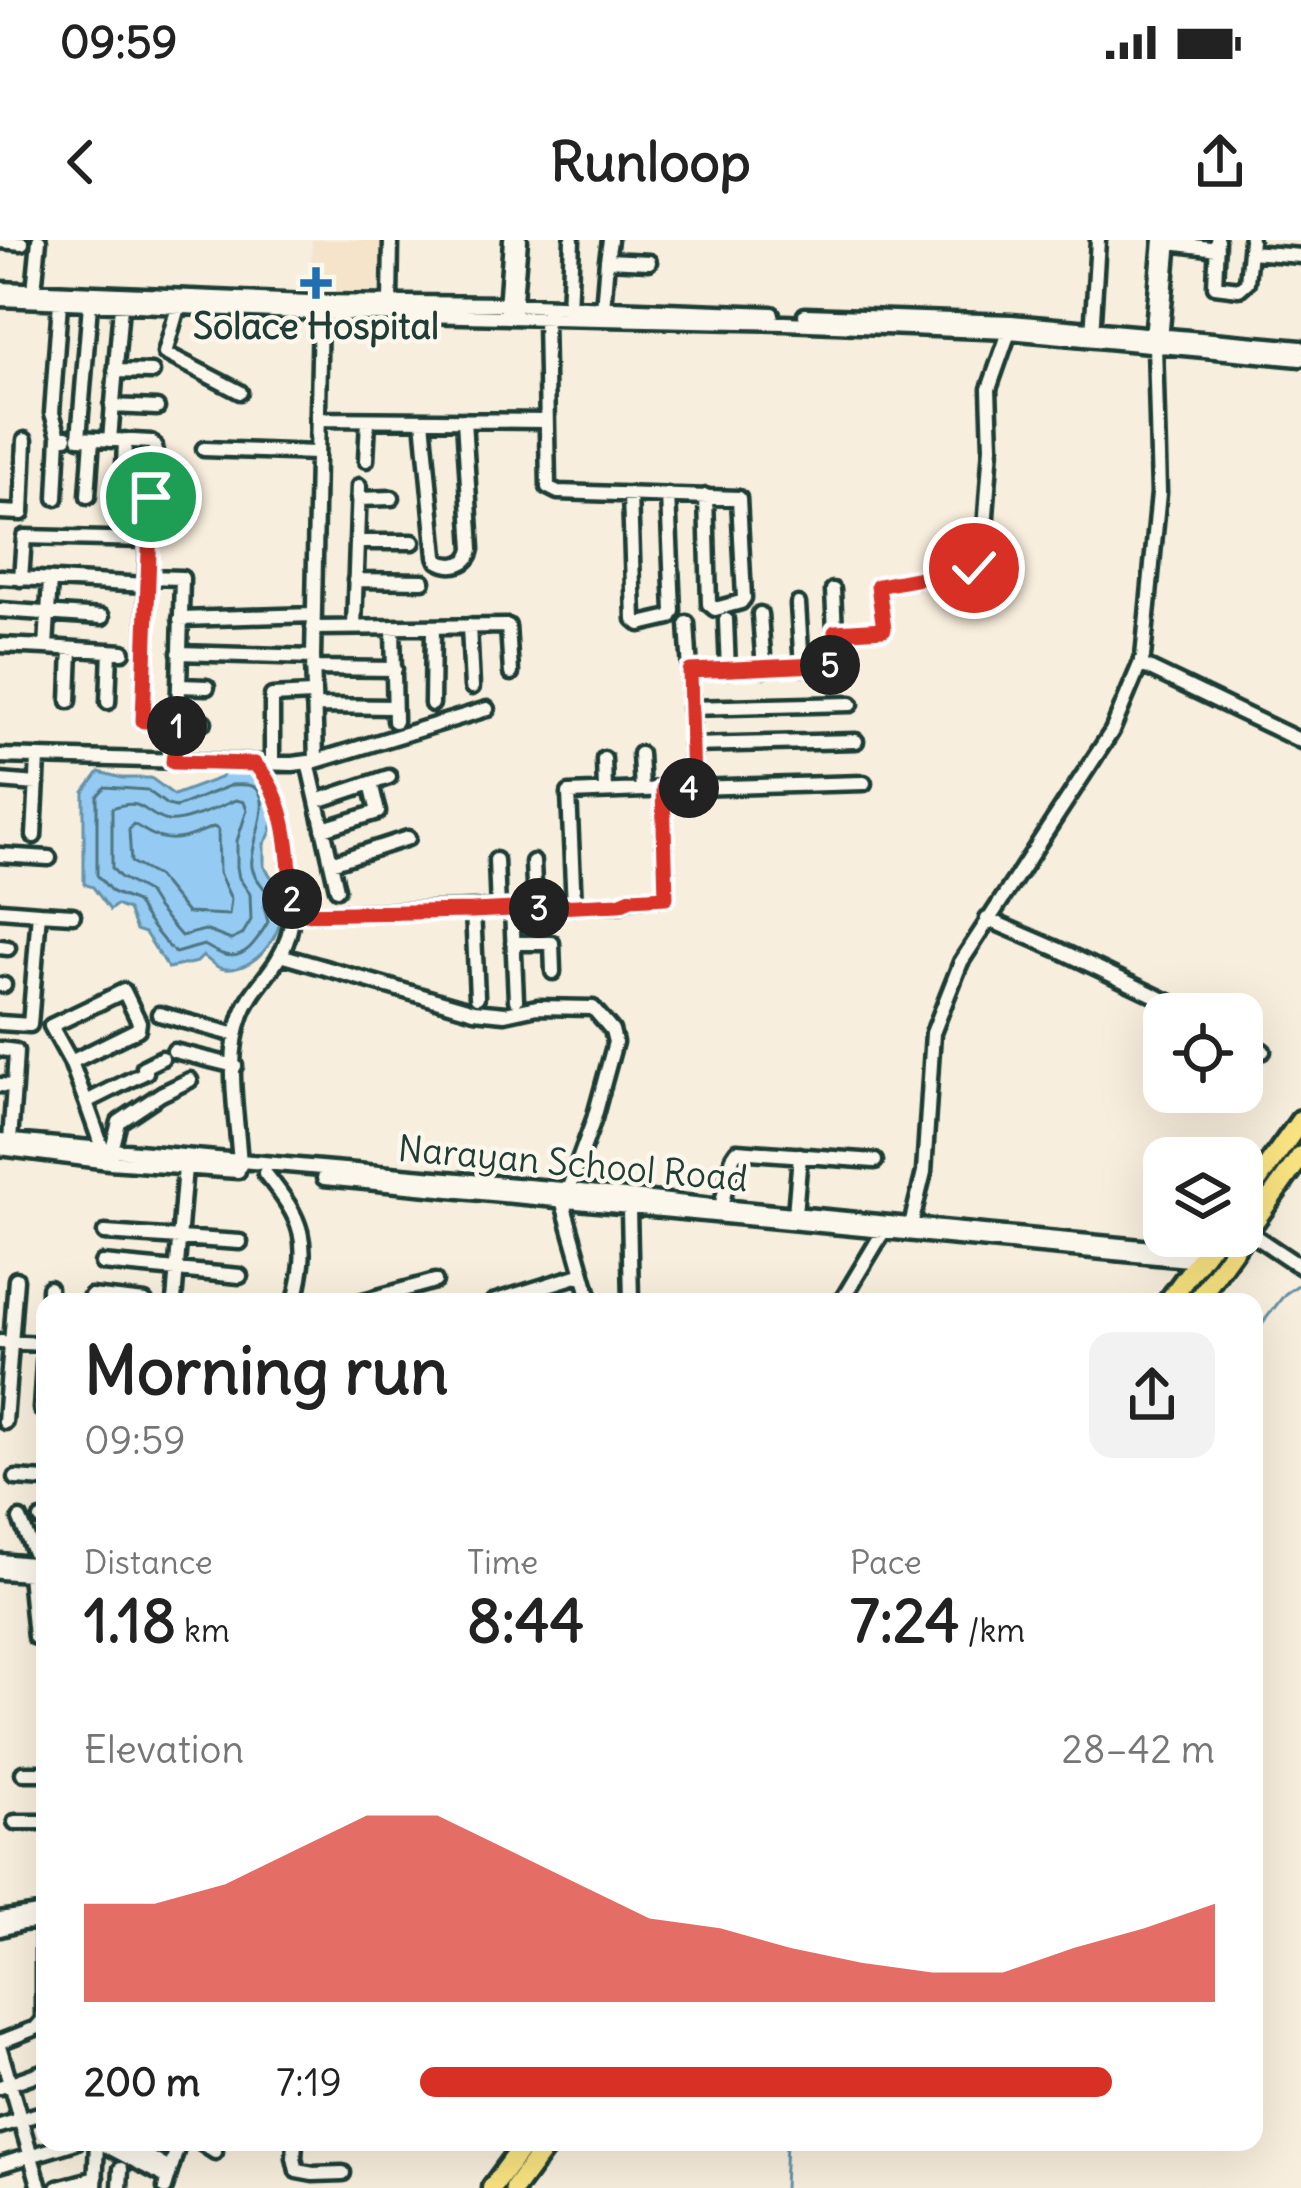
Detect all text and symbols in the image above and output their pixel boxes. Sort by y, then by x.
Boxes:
text: 09:59 [60,14,177,70]
text: Runloop [550,128,751,196]
icon: back [48,129,114,195]
icon: share [1187,129,1253,195]
marker: Solace Hospital [300,267,332,299]
place label: Solace Hospital [193,304,439,349]
pin [100,446,202,548]
icon: arrive [118,464,184,530]
pin [923,517,1025,619]
icon: check [941,535,1007,601]
pin: 5 [800,635,860,695]
text: 5 [821,644,839,686]
pin: 1 [147,696,207,756]
text: 1 [170,705,184,747]
pin: 4 [659,758,719,818]
text: 4 [679,767,699,809]
pin: 2 [262,869,322,929]
text: 2 [283,878,301,920]
pin: 3 [509,878,569,938]
text: 3 [530,887,548,929]
map controls [1143,993,1263,1257]
button: locate [1143,993,1263,1113]
street label: Narayan School Road [396,1126,750,1201]
button: layers [1143,1137,1263,1257]
text: Morning run [84,1329,448,1412]
button: share [1089,1332,1215,1458]
text: 09:59 [84,1416,186,1465]
text: Distance [84,1541,213,1583]
text: Time [467,1541,538,1583]
text: Pace [850,1541,922,1583]
text: 1.18 [84,1583,176,1658]
text: 8:44 [467,1583,584,1658]
text: 7:24 [850,1583,960,1658]
text: km [176,1609,230,1651]
text: /km [960,1609,1025,1651]
text: Elevation [84,1725,244,1774]
text: 28–42 m [1062,1725,1215,1774]
text: 200 m [84,2058,200,2107]
text: 7:19 [276,2058,342,2107]

